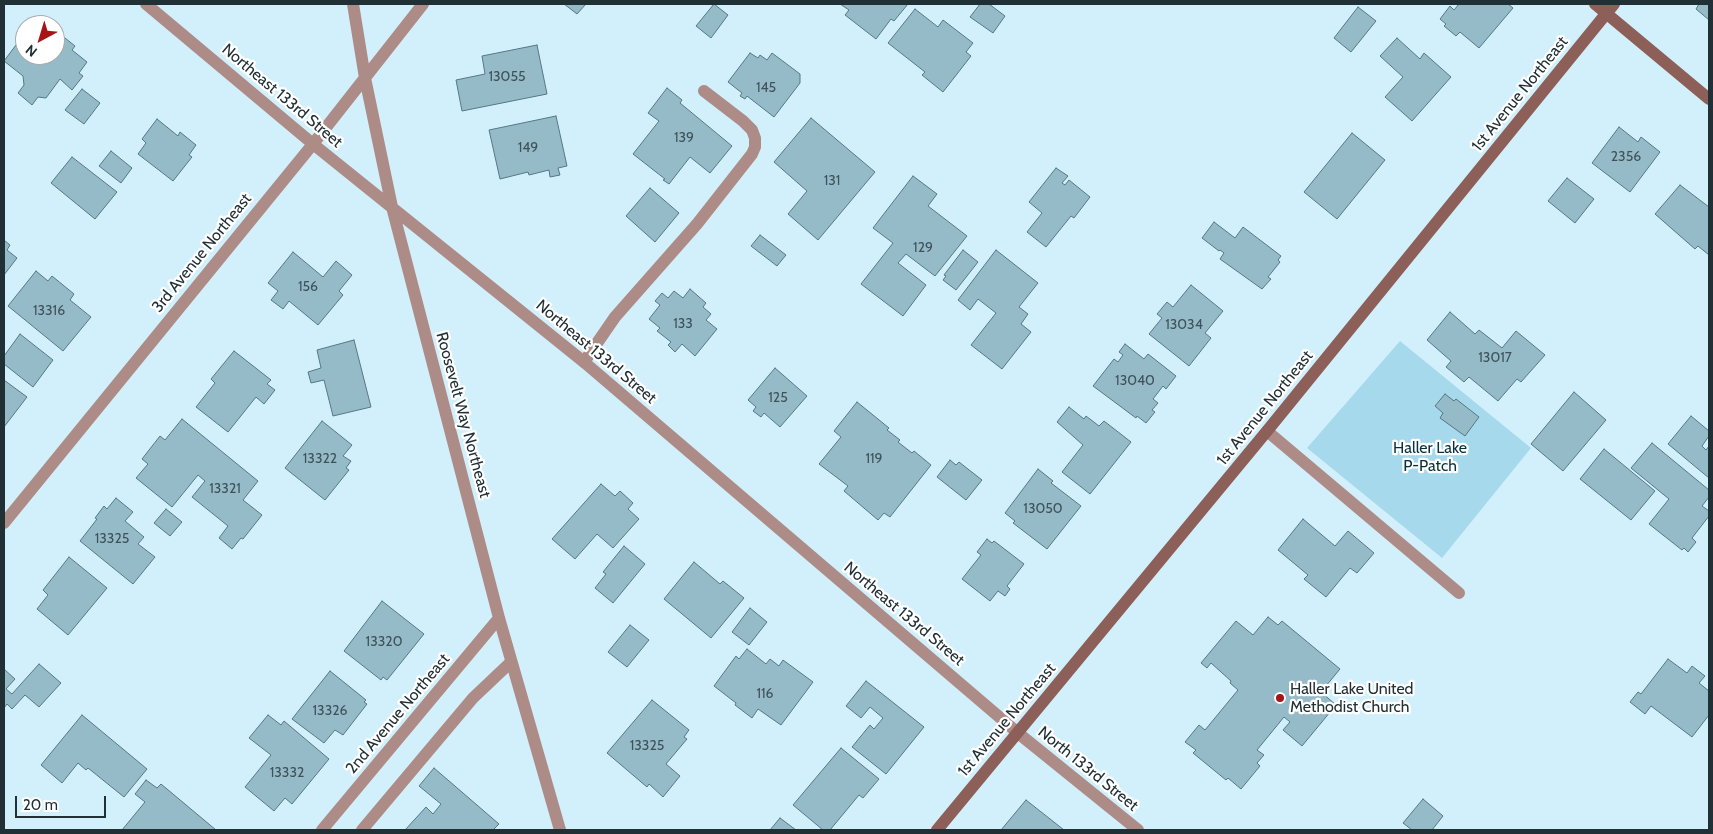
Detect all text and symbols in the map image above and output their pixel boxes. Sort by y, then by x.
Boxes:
north arrow [15,15,65,65]
street label: 1st Avenue Northeast [1468,33,1572,155]
street label: Northeast 133rd Street [218,40,346,152]
text: N [22,41,41,61]
house number: 13055 [488,69,526,85]
house number: 145 [756,80,776,96]
house number: 139 [674,130,694,146]
house number: 149 [518,140,538,156]
house number: 2356 [1611,149,1641,165]
house number: 131 [824,173,840,189]
street label: 3rd Avenue Northeast [148,190,256,316]
house number: 129 [913,240,933,256]
house number: 156 [298,279,318,295]
street label: Northeast 133rd Street [532,296,660,408]
house number: 13316 [33,303,65,319]
house number: 133 [673,316,693,332]
house number: 13034 [1165,317,1203,333]
street label: Roosevelt Way Northeast [432,330,494,500]
street label: 1st Avenue Northeast [1213,347,1317,469]
house number: 13017 [1478,350,1512,366]
house number: 13040 [1115,373,1155,389]
house number: 125 [768,390,788,406]
park label: Haller Lake P-Patch [1393,438,1467,476]
house number: 13322 [303,451,337,467]
house number: 119 [865,451,883,467]
house number: 13321 [209,481,241,497]
house number: 13050 [1023,501,1063,517]
house number: 13325 [95,531,129,547]
street label: Northeast 133rd Street [840,558,968,670]
house number: 13320 [366,634,402,650]
street label: 2nd Avenue Northeast [342,650,454,778]
street label: 1st Avenue Northeast [954,659,1060,781]
place label: Haller Lake United Methodist Church [1290,679,1414,717]
house number: 116 [756,686,774,702]
marker: Haller Lake United Methodist Church [1274,692,1286,704]
house number: 13326 [313,703,347,719]
street label: North 133rd Street [1034,723,1142,815]
house number: 13325 [630,738,664,754]
house number: 13332 [270,765,304,781]
scale bar [18,786,109,818]
text: 20 m [23,796,58,814]

